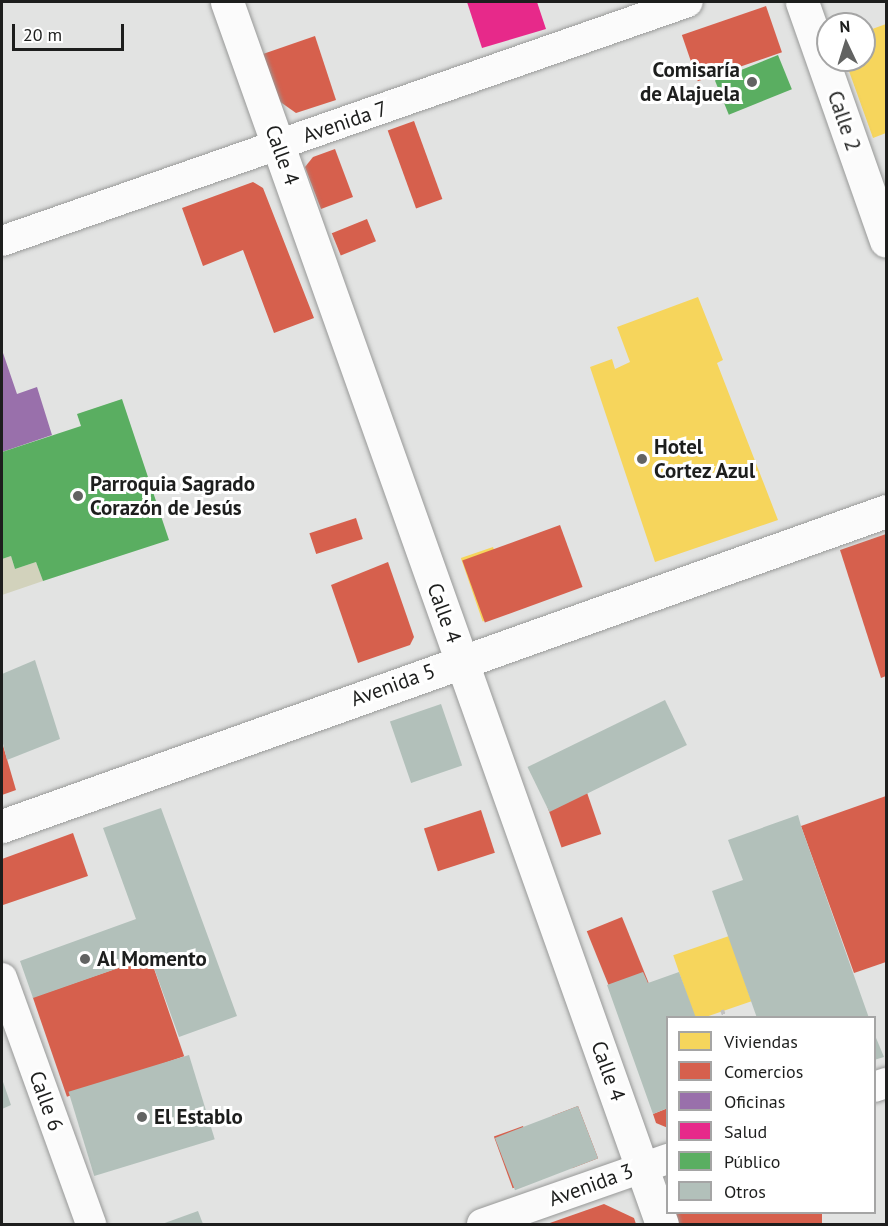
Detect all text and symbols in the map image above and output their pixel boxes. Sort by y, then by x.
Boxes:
scale bar [15,12,128,50]
north arrow [816,12,876,72]
text: N [839,16,851,36]
text: 20 m [23,23,62,46]
place label: Comisaría de Alajuela [639,57,740,107]
marker: Comisaría de Alajuela [745,75,759,89]
street label: Calle 2 [822,88,866,154]
street label: Avenida 7 [299,96,391,148]
street label: Calle 4 [260,122,304,188]
place label: Hotel Cortez Azul [654,434,757,484]
marker: Hotel Cortez Azul [635,452,649,466]
place label: Parroquia Sagrado Corazón de Jesús [90,471,255,521]
marker: Parroquia Sagrado Corazón de Jesús [71,489,85,503]
street label: Calle 4 [422,580,466,646]
street label: Avenida 5 [347,658,439,712]
place label: Al Momento [97,946,207,972]
marker: Al Momento [78,952,92,966]
legend [666,1016,876,1214]
text: Viviendas [724,1030,798,1053]
street label: Calle 4 [586,1038,630,1104]
text: Comercios [724,1060,803,1083]
street label: Calle 6 [24,1068,68,1134]
text: Oficinas [724,1090,785,1113]
place label: El Establo [154,1104,243,1130]
marker: El Establo [135,1110,149,1124]
text: Salud [724,1120,767,1143]
text: Público [724,1150,780,1173]
street label: Avenida 3 [545,1158,637,1212]
text: Otros [724,1180,766,1203]

